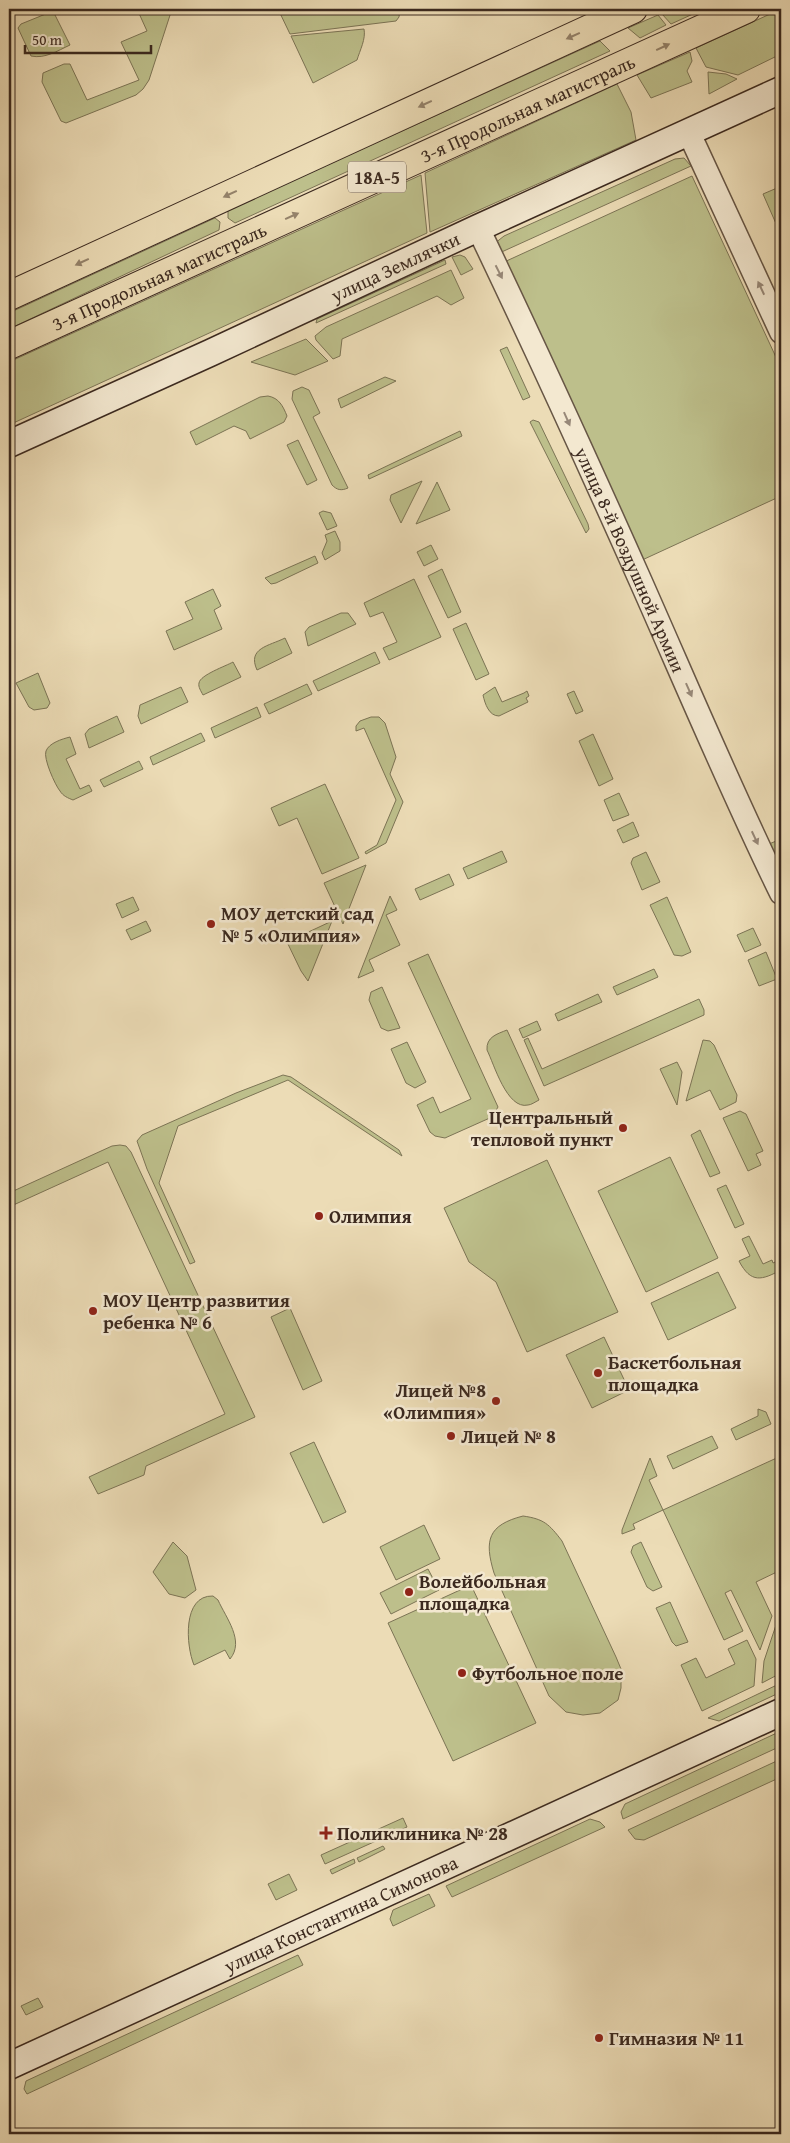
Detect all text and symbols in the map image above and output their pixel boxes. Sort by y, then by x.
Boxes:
scale bar [25,22,151,54]
text: 50 m [32,29,63,50]
one-way arrow [566,33,580,41]
one-way arrow [656,43,670,51]
street label: 3-я Продольная магистраль [416,47,640,170]
one-way arrow [418,100,432,108]
road number: 18А-5 [348,162,406,192]
one-way arrow [223,190,237,198]
one-way arrow [285,212,299,220]
street label: 3-я Продольная магистраль [47,215,271,338]
street label: улица Землячки [325,224,464,309]
one-way arrow [75,258,89,266]
one-way arrow [495,264,503,279]
one-way arrow [756,280,765,295]
one-way arrow [563,412,571,426]
street label: улица 8-й Воздушной Армии [568,441,693,677]
one-way arrow [685,683,693,697]
one-way arrow [751,831,759,845]
place label: МОУ детский сад № 5 «Олимпия» [221,899,374,949]
marker: МОУ детский сад № 5 «Олимпия» [205,918,217,930]
place label: Центральный тепловой пункт [471,1103,614,1153]
marker: Центральный тепловой пункт [617,1122,629,1134]
place label: Олимпия [329,1202,412,1230]
marker: Олимпия [313,1210,325,1222]
place label: МОУ Центр развития ребенка № 6 [103,1286,290,1336]
marker: МОУ Центр развития ребенка № 6 [87,1305,99,1317]
place label: Баскетбольная площадка [608,1348,742,1398]
marker: Баскетбольная площадка [592,1367,604,1379]
place label: Лицей №8 «Олимпия» [383,1376,486,1426]
marker: Лицей №8 «Олимпия» [490,1395,502,1407]
place label: Лицей № 8 [461,1422,556,1450]
marker: Лицей № 8 [445,1430,457,1442]
place label: Волейбольная площадка [419,1567,546,1617]
marker: Волейбольная площадка [403,1586,415,1598]
place label: Футбольное поле [472,1659,624,1687]
marker: Футбольное поле [456,1667,468,1679]
place label: Поликлиника № 28 [337,1819,508,1847]
marker: Поликлиника № 28 [319,1826,333,1840]
street label: улица Константина Симонова [218,1848,462,1980]
place label: Гимназия № 11 [609,2024,744,2052]
marker: Гимназия № 11 [593,2032,605,2044]

